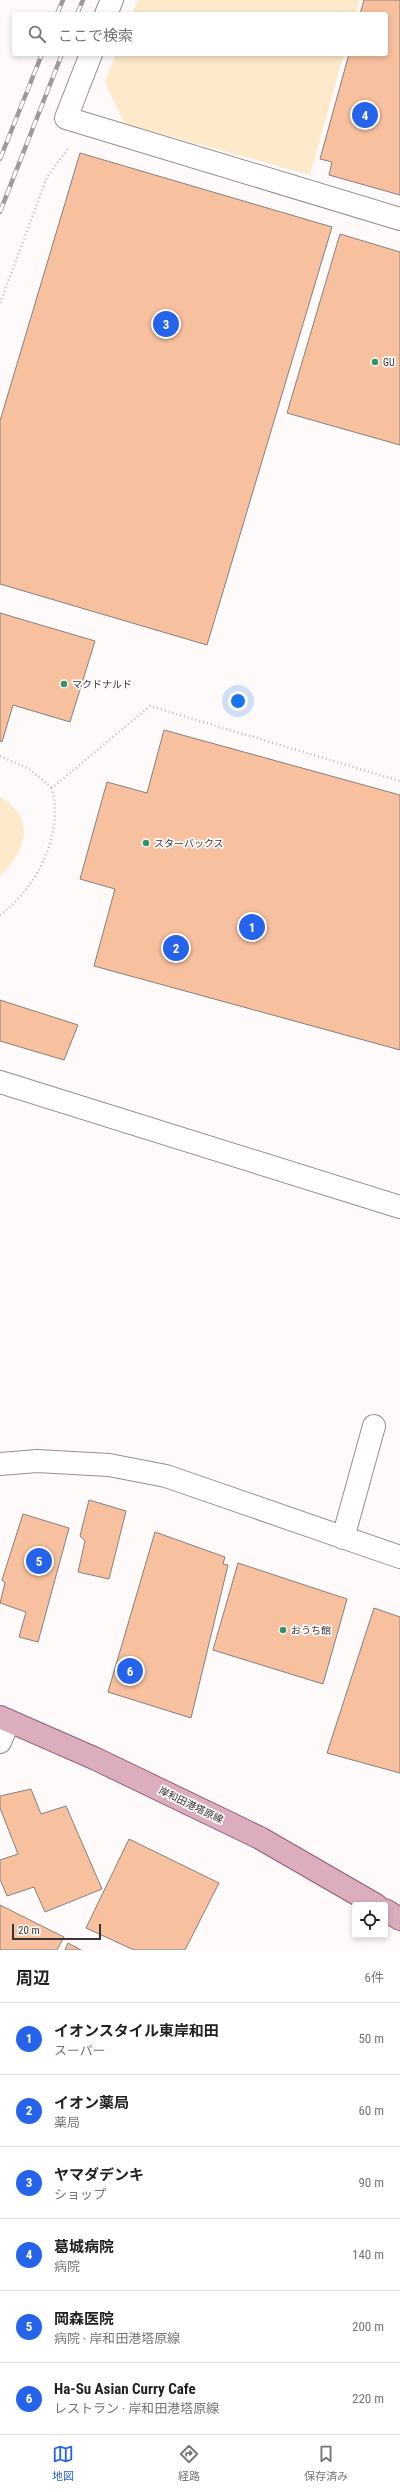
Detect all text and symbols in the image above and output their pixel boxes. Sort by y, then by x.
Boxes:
search box [12,12,388,56]
icon: search [26,23,48,45]
text: ここで検索 [58,27,133,45]
pin: 4 [352,100,378,130]
pin: 3 [153,309,179,339]
marker: GU [370,357,380,367]
place label: GU [383,357,395,368]
marker: マクドナルド [59,679,69,689]
place label: マクドナルド [72,679,132,690]
your location [228,691,248,711]
marker: スターバックス [141,838,151,848]
place label: スターバックス [154,838,224,849]
pin: 1 [239,912,265,942]
pin: 2 [163,933,189,963]
pin: 5 [26,1546,52,1576]
marker: おうち館 [278,1625,288,1635]
place label: おうち館 [291,1625,331,1636]
pin: 6 [117,1656,143,1686]
street label: 岸和田港塔原線 [157,1785,225,1825]
map controls [352,1902,388,1938]
button: locate [352,1902,388,1938]
scale bar [12,1922,101,1941]
text: 20 m [18,1924,40,1937]
text: 周辺 [16,1968,50,1988]
text: 6件 [365,1970,384,1985]
text: イオンスタイル東岸和田 [54,2022,219,2040]
text: 1 [26,2031,32,2046]
text: 50 m [358,2031,384,2046]
text: スーパー [54,2043,106,2058]
text: イオン薬局 [54,2094,129,2112]
text: 2 [26,2103,32,2118]
text: 60 m [358,2103,384,2118]
text: 薬局 [54,2115,80,2130]
text: ヤマダデンキ [54,2166,144,2184]
text: 3 [26,2175,32,2190]
text: 90 m [358,2175,384,2190]
text: ショップ [54,2187,106,2202]
text: 葛城病院 [54,2238,114,2256]
text: 4 [26,2247,32,2262]
text: 140 m [352,2247,384,2262]
text: 病院 [54,2259,80,2274]
text: 岡森医院 [54,2310,114,2328]
text: 5 [26,2319,32,2334]
text: 200 m [352,2319,384,2334]
text: 病院 · 岸和田港塔原線 [54,2331,180,2346]
text: Ha-Su Asian Curry Cafe [54,2380,196,2398]
text: 6 [26,2391,32,2406]
text: 220 m [352,2391,384,2406]
text: レストラン · 岸和田港塔原線 [54,2401,219,2416]
tab: 地図 [52,2443,74,2483]
tab: 経路 [178,2443,200,2483]
tab: 保存済み [304,2443,348,2483]

